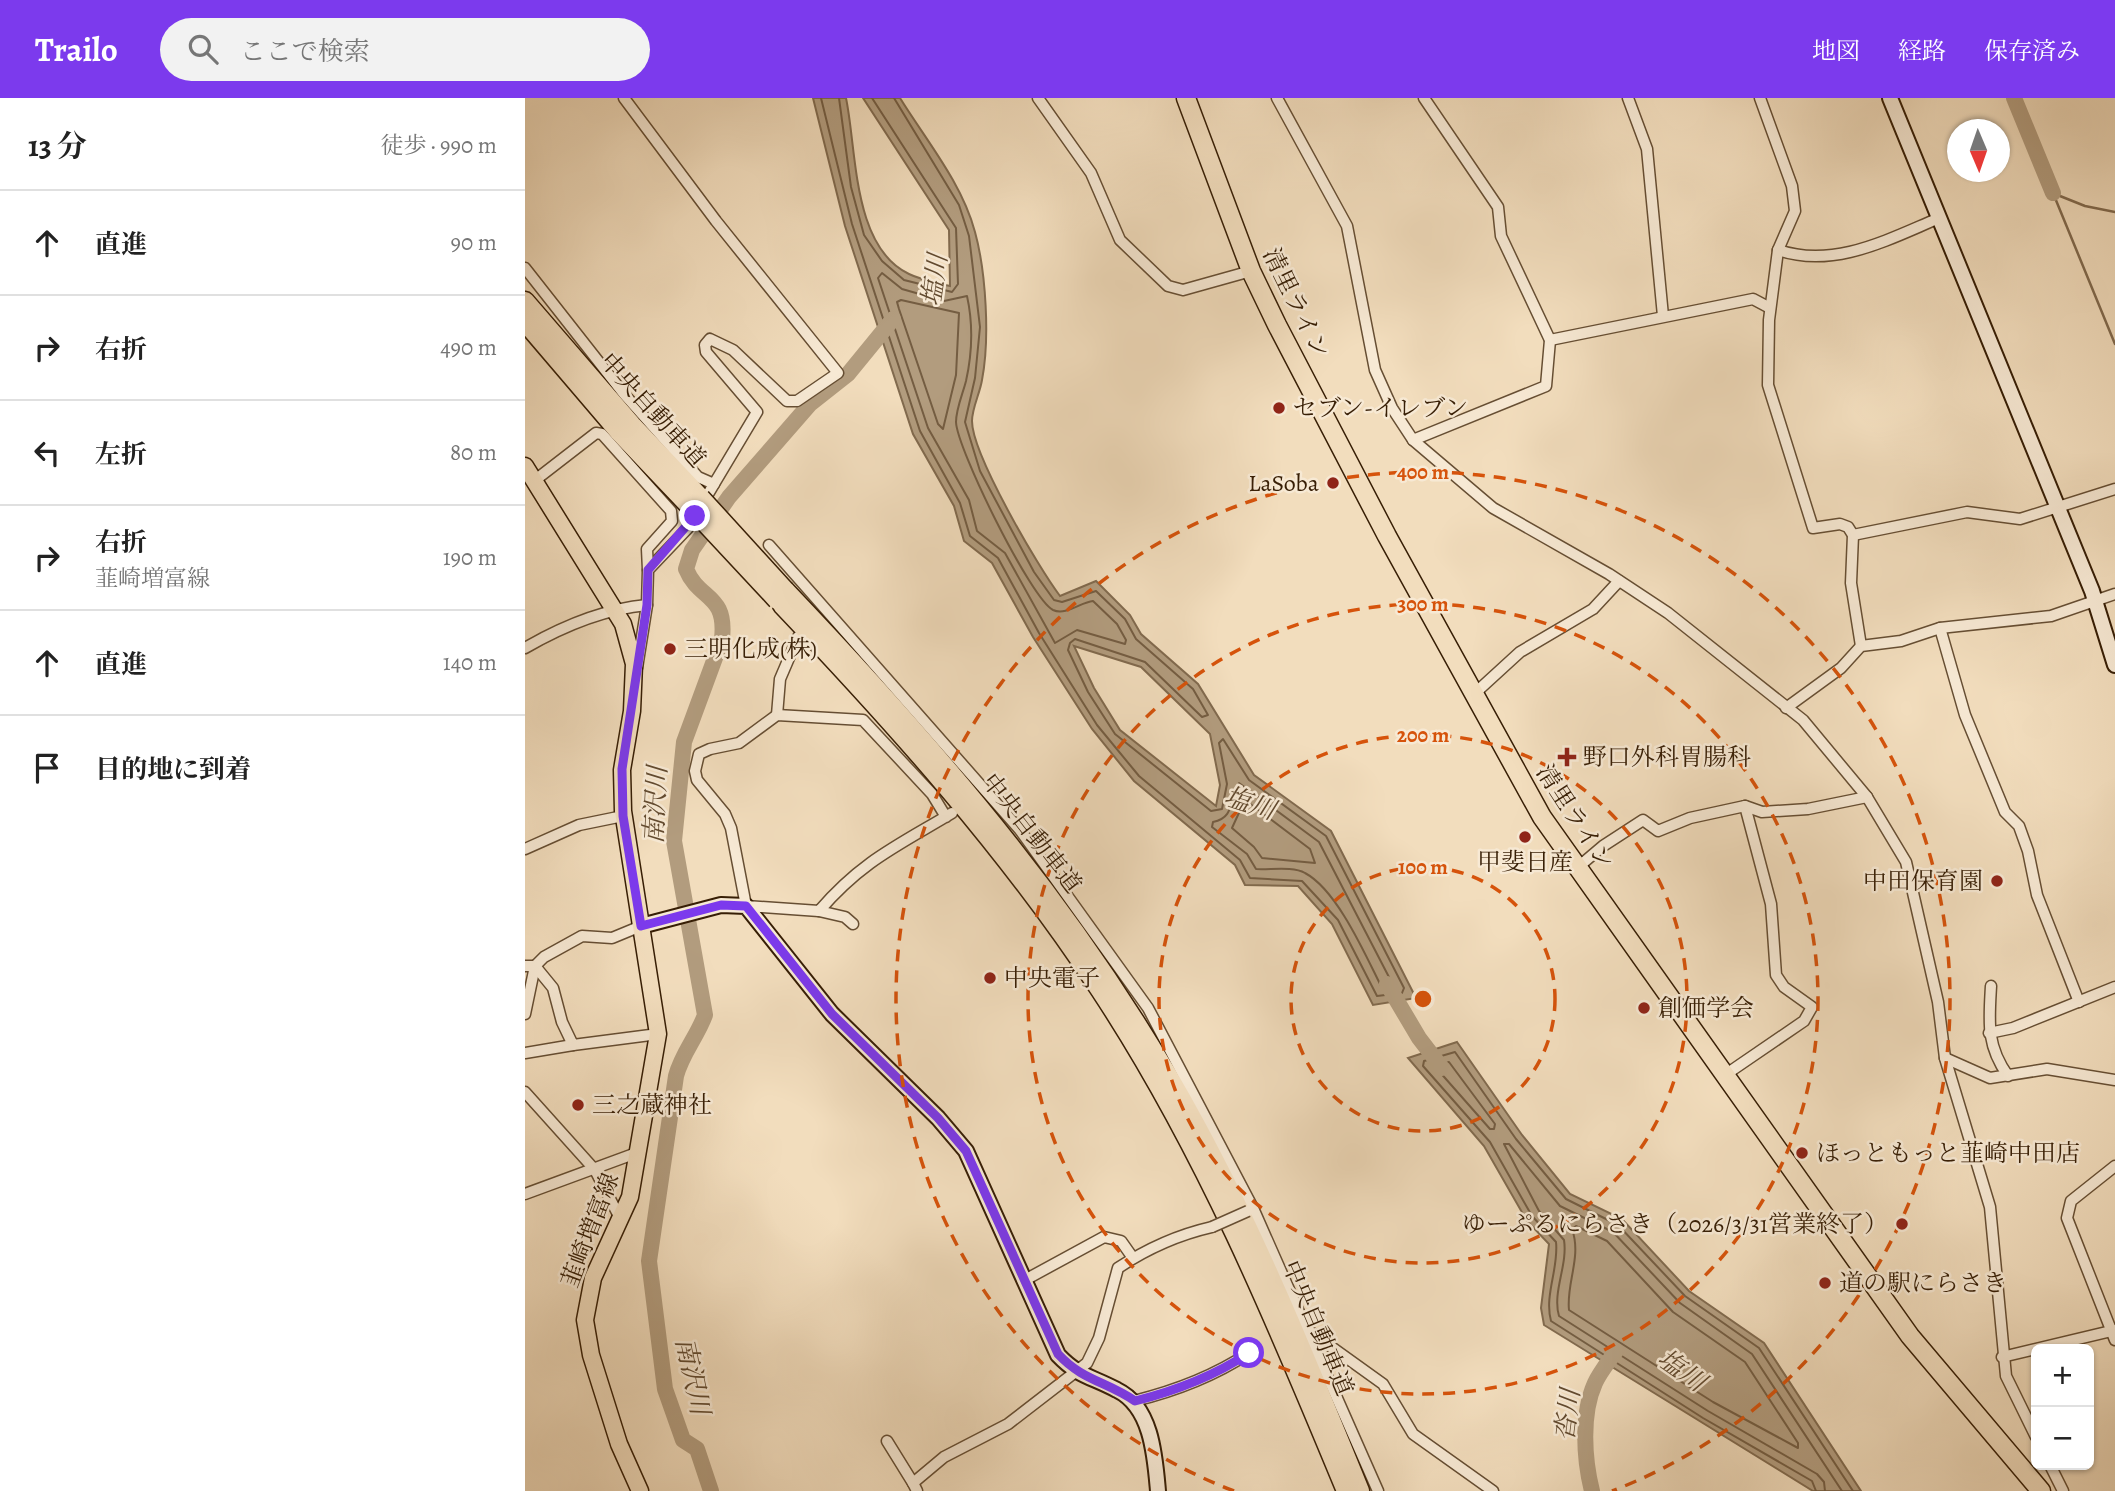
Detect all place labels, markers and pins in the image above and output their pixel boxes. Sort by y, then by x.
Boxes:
place label: セブン-イレブン [1293,392,1468,424]
marker: セブン-イレブン [1271,400,1287,416]
place label: LaSoba [1248,467,1320,499]
marker: LaSoba [1325,475,1341,491]
place label: 三明化成(株) [684,633,817,665]
marker: 三明化成(株) [662,641,678,657]
place label: 野口外科胃腸科 [1583,741,1751,773]
marker: 野口外科胃腸科 [1557,747,1577,767]
marker: 甲斐日産 [1517,829,1533,845]
place label: 甲斐日産 [1477,846,1573,878]
place label: 中田保育園 [1863,865,1983,897]
marker: 中田保育園 [1989,873,2005,889]
place label: 中央電子 [1004,962,1100,994]
marker: 中央電子 [982,970,998,986]
centre of rings [1411,987,1435,1011]
place label: 創価学会 [1658,992,1754,1024]
marker: 創価学会 [1636,1000,1652,1016]
place label: 三之蔵神社 [592,1089,712,1121]
marker: 三之蔵神社 [570,1097,586,1113]
place label: ほっともっと韮崎中田店 [1816,1137,2080,1169]
marker: ほっともっと韮崎中田店 [1794,1145,1810,1161]
place label: ゆーぷるにらさき（2026/3/31営業終了） [1462,1208,1888,1240]
marker: ゆーぷるにらさき（2026/3/31営業終了） [1894,1216,1910,1232]
place label: 道の駅にらさき [1839,1267,2007,1299]
marker: 道の駅にらさき [1817,1275,1833,1291]

